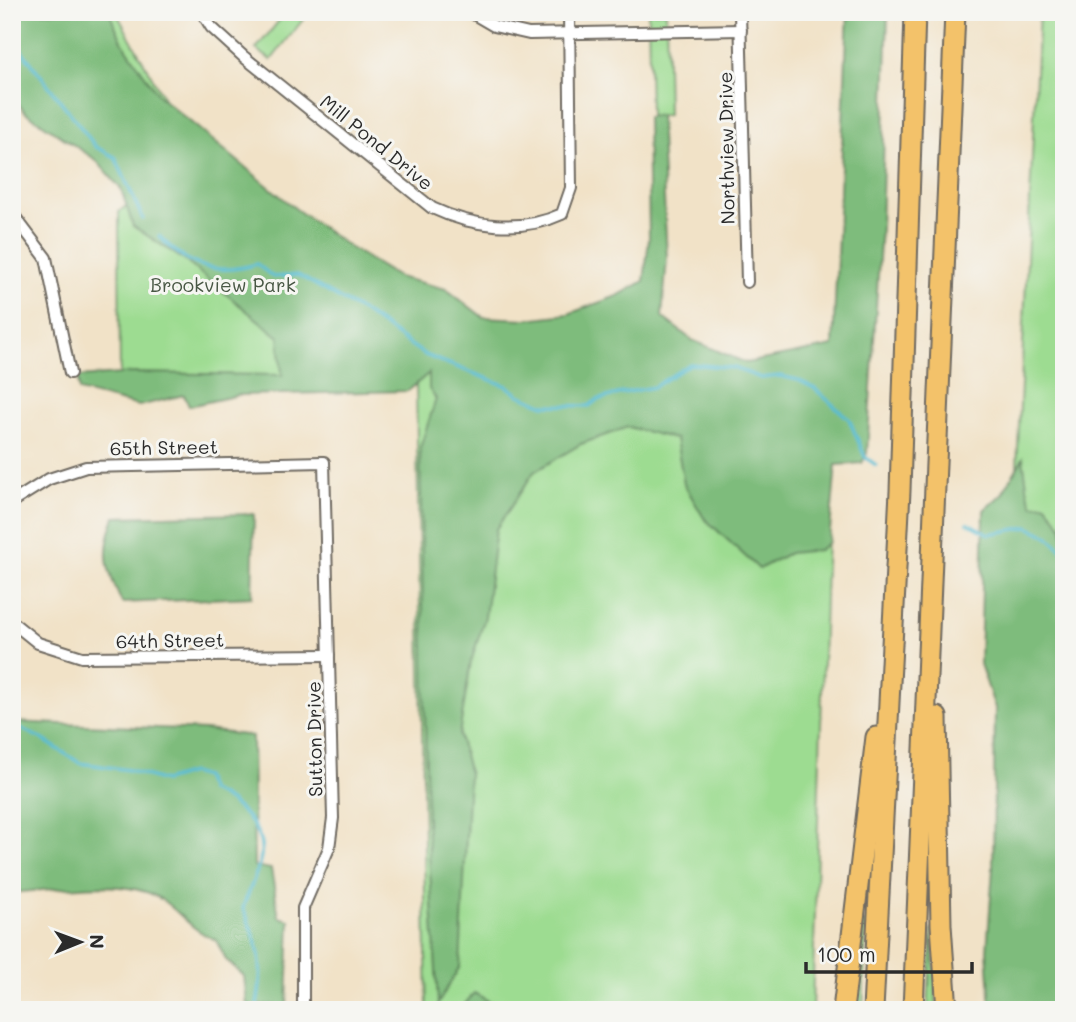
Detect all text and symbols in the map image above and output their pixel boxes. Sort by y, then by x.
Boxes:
street label: Northview Drive [712,72,740,224]
street label: Mill Pond Drive [315,89,439,195]
park label: Brookview Park [150,272,296,297]
street label: 65th Street [110,434,218,460]
street label: 64th Street [116,627,224,653]
street label: Sutton Drive [300,681,328,797]
north arrow [46,906,116,976]
scale bar [806,931,973,975]
text: N [85,934,110,949]
text: 100 m [817,940,876,967]

